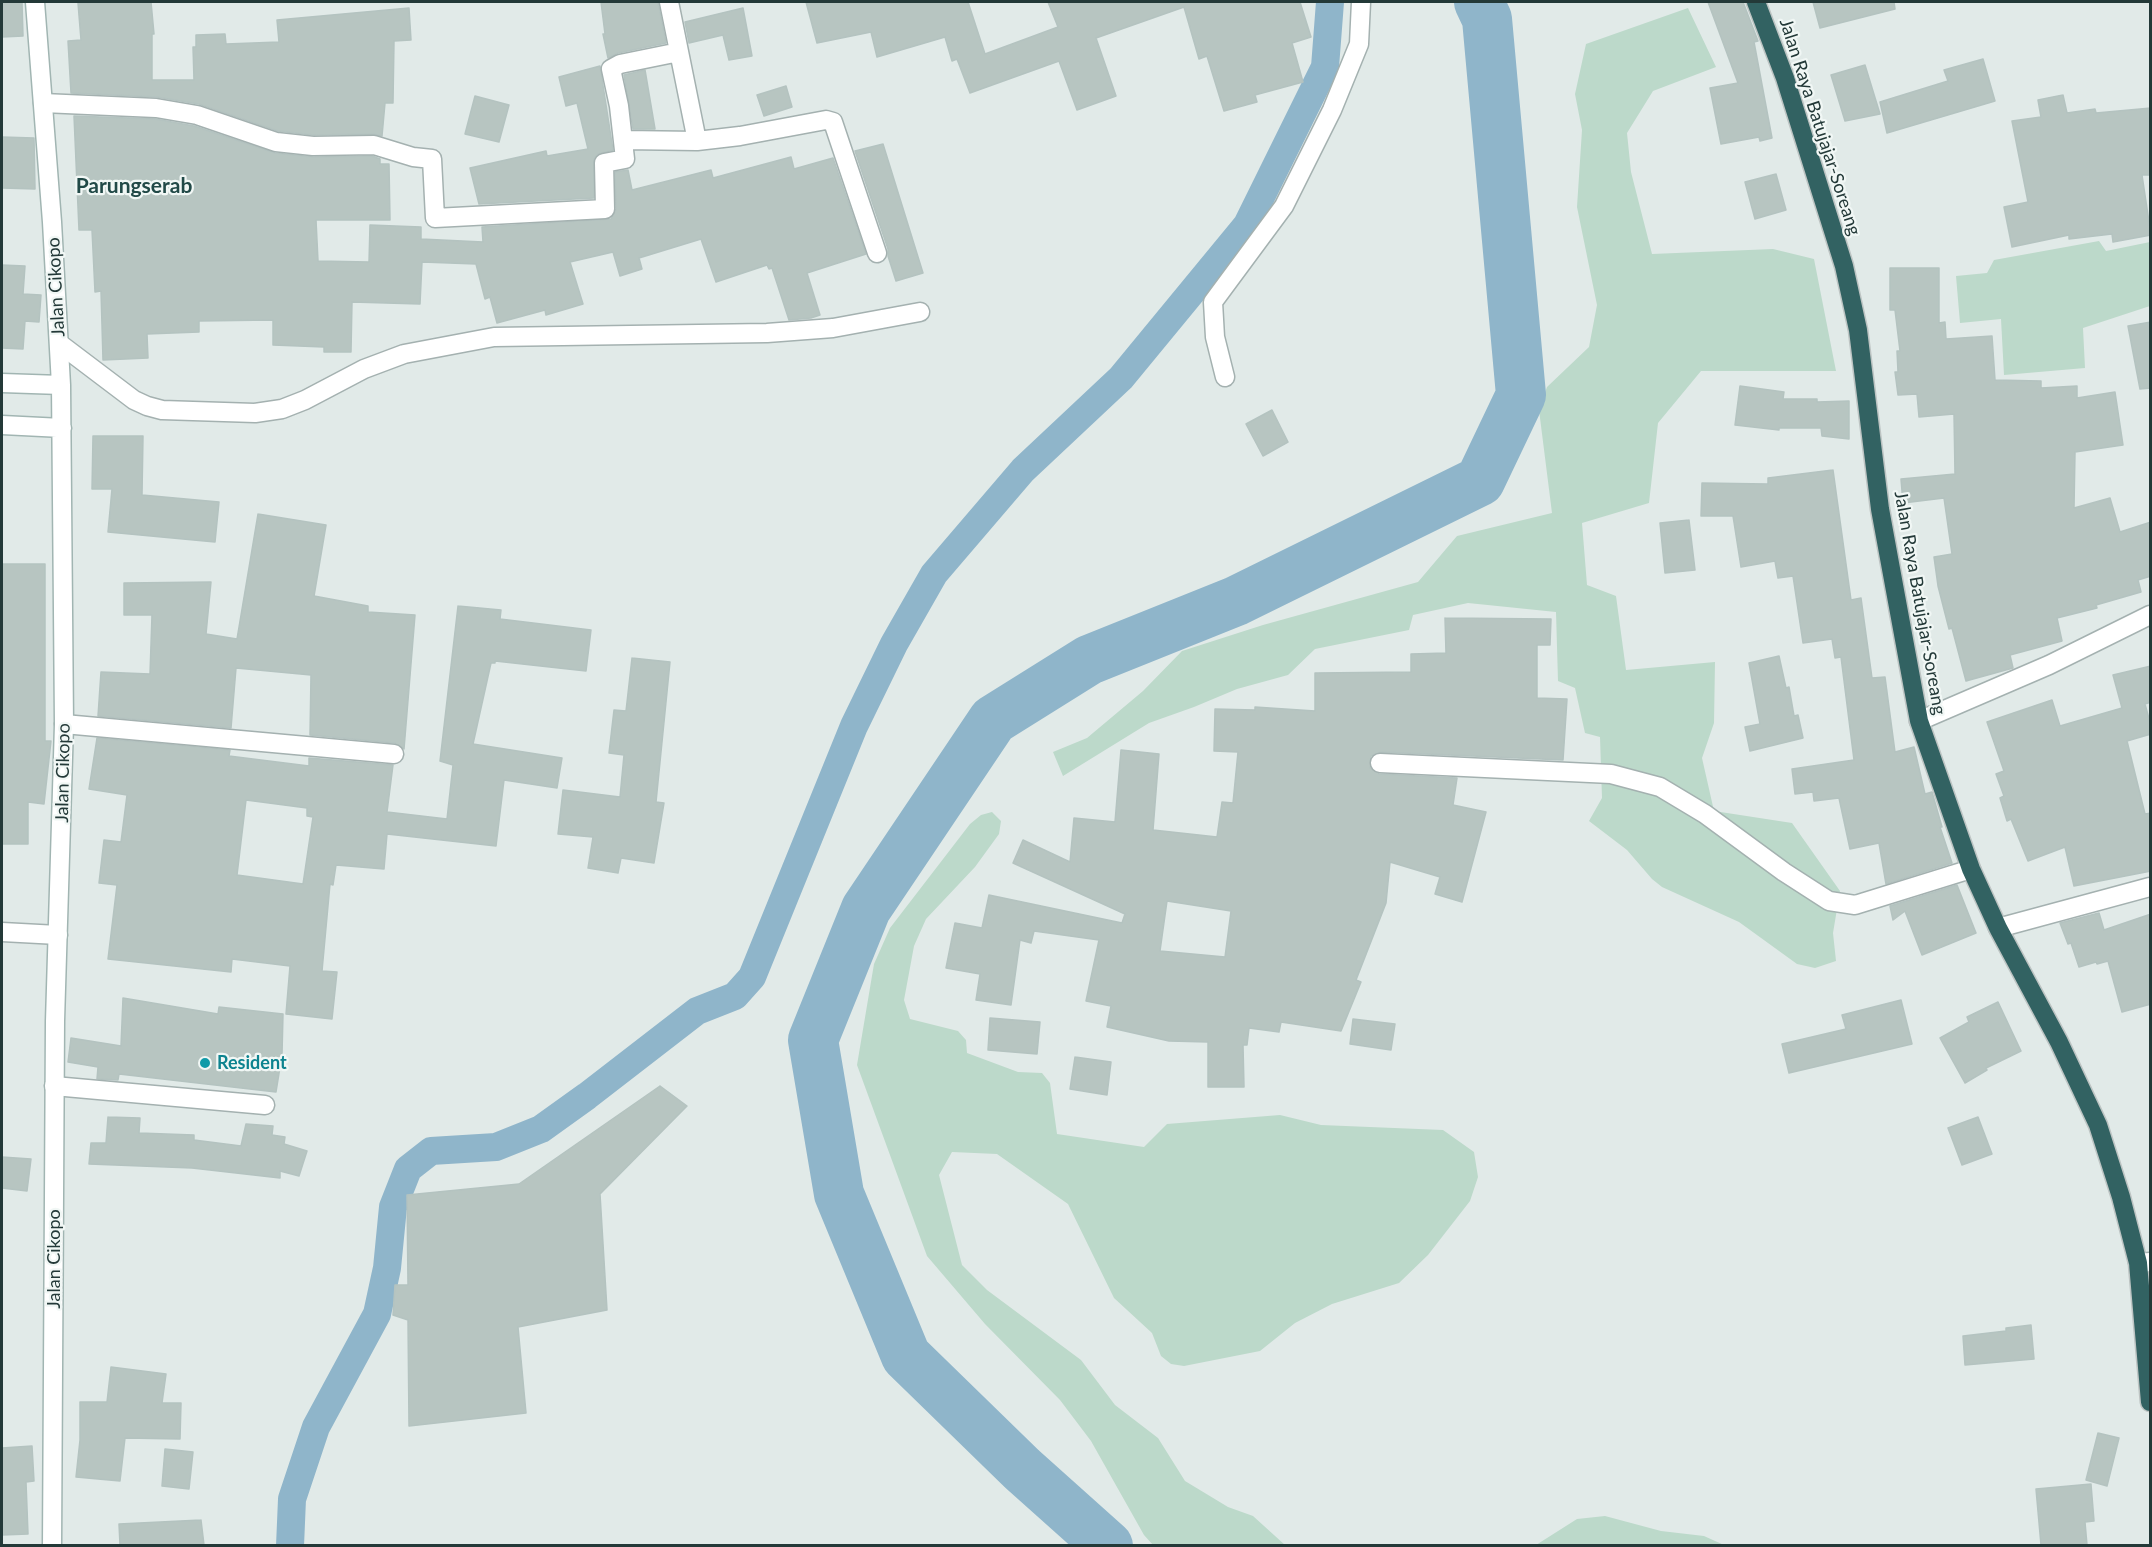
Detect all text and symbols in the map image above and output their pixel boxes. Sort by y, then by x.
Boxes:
street label: Jalan Raya Batujajar-Soreang [1775,16,1865,238]
district label: Parungserab [76,173,192,199]
street label: Jalan Cikopo [43,237,69,337]
street label: Jalan Raya Batujajar-Soreang [1890,489,1950,717]
street label: Jalan Cikopo [51,723,75,823]
place label: Resident [217,1052,287,1074]
marker: Resident [198,1056,212,1070]
street label: Jalan Cikopo [43,1209,65,1309]

